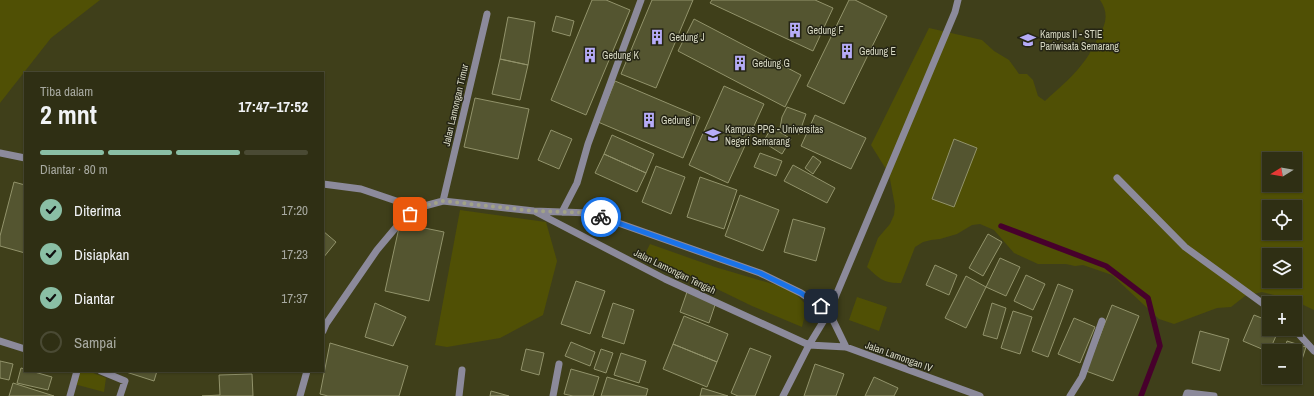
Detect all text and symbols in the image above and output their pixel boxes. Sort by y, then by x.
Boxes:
building icon: Gedung F [786,21,804,39]
place label: Gedung F [807,24,843,37]
building icon: Gedung J [648,28,666,46]
place label: Kampus II - STIE Pariwisata Semarang [1040,28,1119,53]
place label: Gedung J [669,31,705,44]
school or university icon: Kampus II - STIE Pariwisata Semarang [1019,31,1037,49]
building icon: Gedung E [838,42,856,60]
place label: Gedung E [859,45,896,58]
building icon: Gedung K [581,46,599,64]
place label: Gedung K [602,49,639,62]
building icon: Gedung G [731,54,749,72]
place label: Gedung G [752,57,790,70]
street label: Jalan Lamongan Timur [440,62,471,147]
text: Tiba dalam [40,83,93,100]
text: 17:47–17:52 [238,96,308,117]
text: 2 mnt [40,97,97,132]
building icon: Gedung I [640,111,658,129]
place label: Gedung I [661,114,695,127]
place label: Kampus PPG - Universitas Negeri Semarang [725,123,823,148]
school or university icon: Kampus PPG - Universitas Negeri Semarang [704,126,722,144]
north arrow [1262,152,1302,192]
map controls [1262,152,1302,384]
text: Diantar · 80 m [40,161,108,178]
pin [393,197,427,231]
courier [581,197,621,237]
icon: check [40,199,62,221]
text: Diterima [74,200,121,221]
button: locate [1262,200,1302,240]
text: 17:20 [281,202,308,219]
icon: bag [399,203,421,225]
icon: bike [590,206,612,228]
icon: check [40,243,62,265]
text: Disiapkan [74,244,129,265]
text: 17:23 [281,246,308,263]
street label: Jalan Lamongan Tengah [632,246,718,297]
button: layers [1262,248,1302,288]
icon: check [40,287,62,309]
text: Diantar [74,288,114,309]
pin [804,289,838,323]
text: 17:37 [281,290,308,307]
icon: home [810,295,832,317]
button: + [1262,296,1302,336]
text: Sampai [74,332,116,353]
street label: Jalan Lamongan IV [863,338,935,375]
button: − [1262,344,1302,384]

